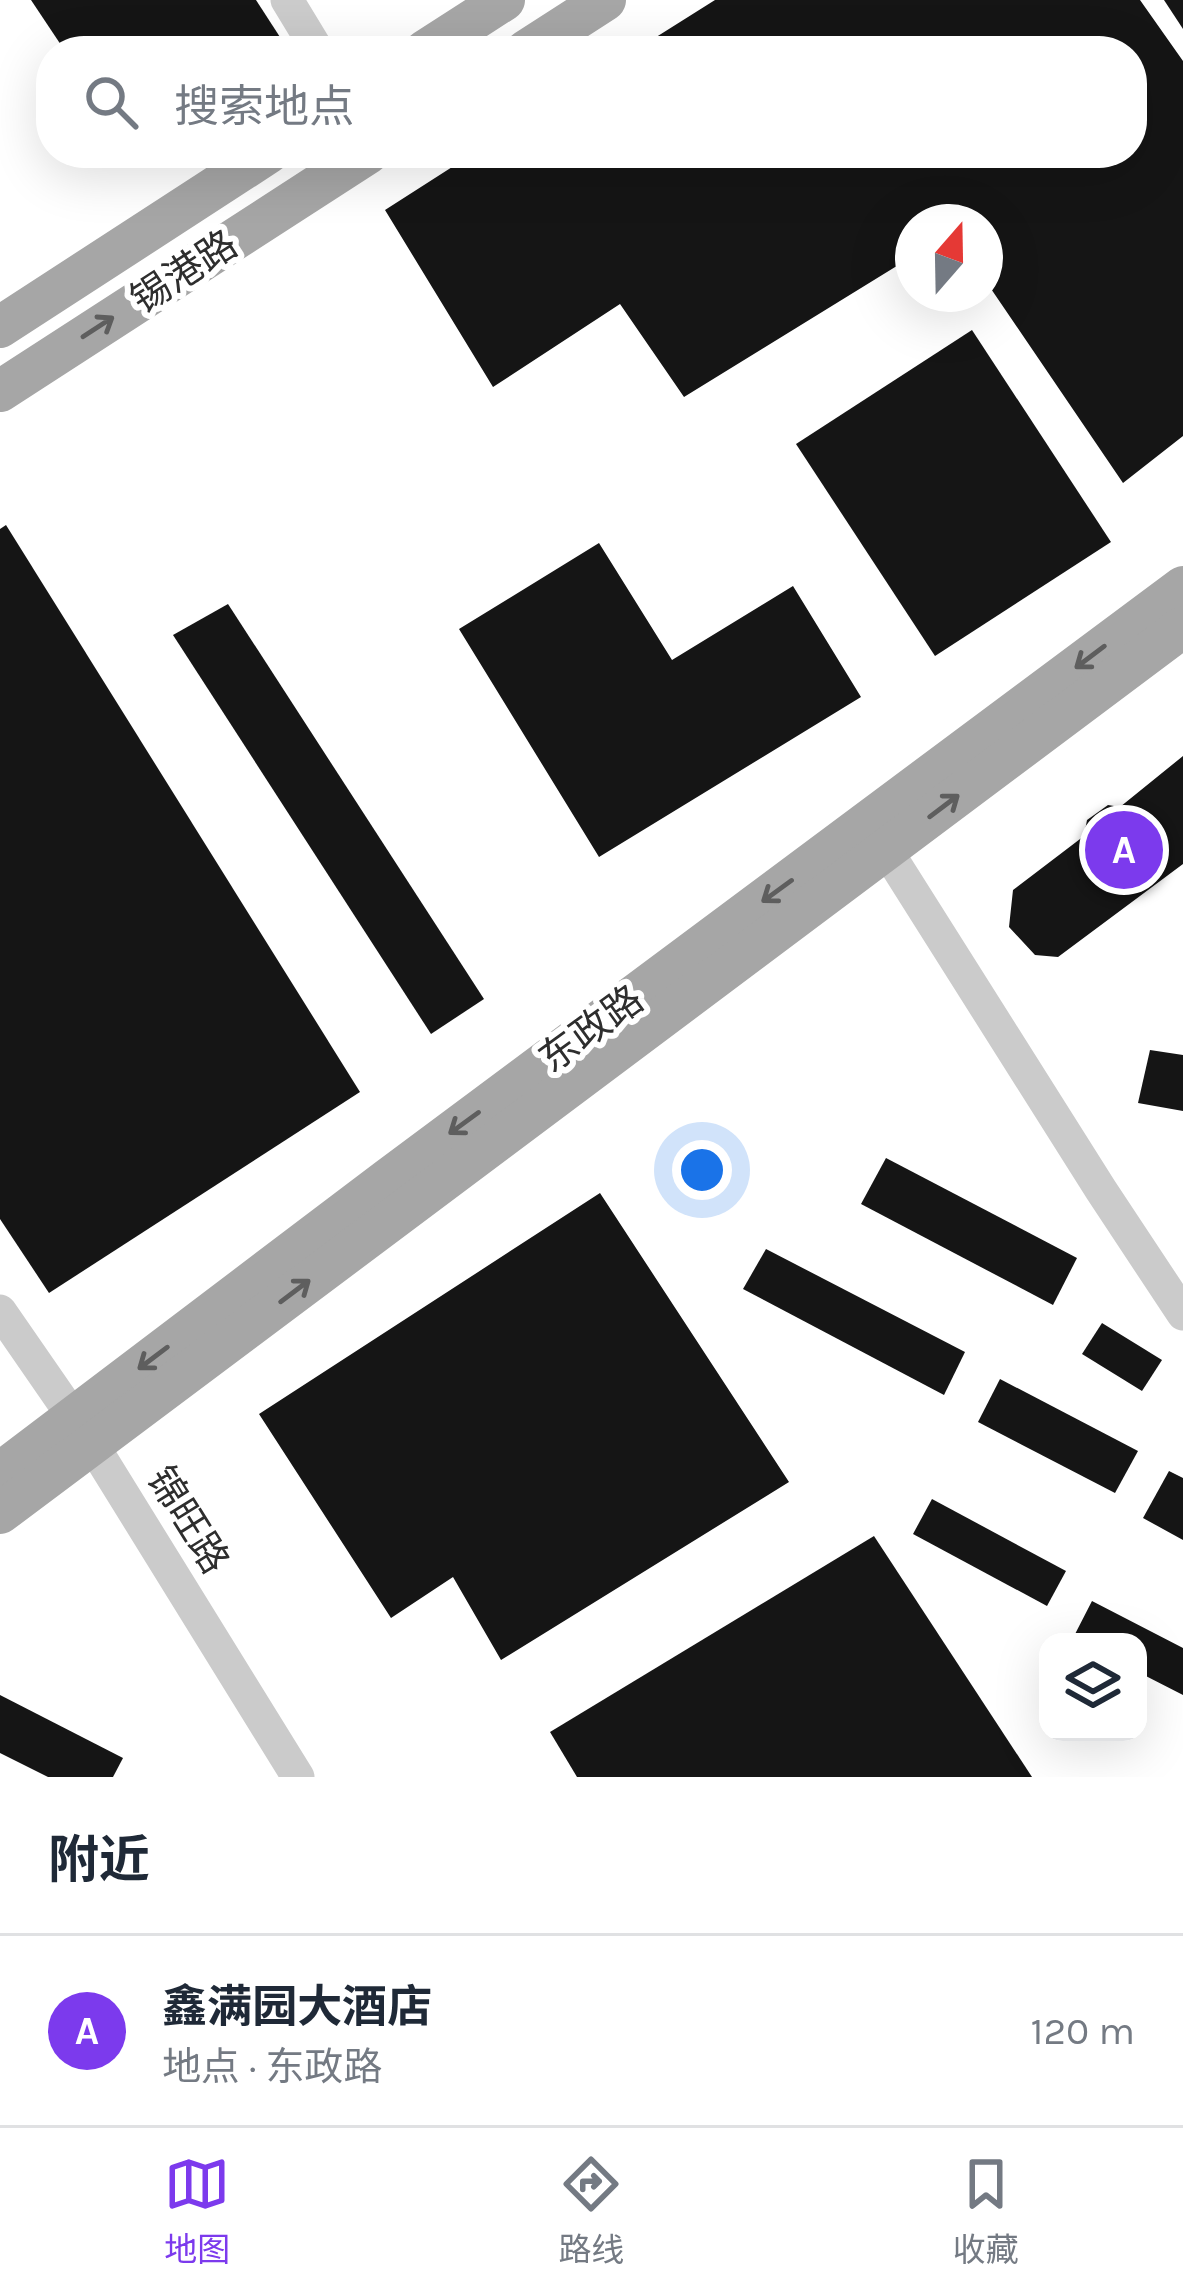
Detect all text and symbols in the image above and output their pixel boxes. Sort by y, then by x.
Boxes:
search box [36,36,1147,168]
icon: search [78,69,144,135]
text: 搜索地点 [174,81,354,133]
north arrow [895,204,1003,312]
street label: 锡港路 [122,221,246,323]
one-way arrow [81,315,115,340]
one-way arrow [1074,643,1106,670]
one-way arrow [927,794,960,820]
pin: A [1085,805,1163,895]
one-way arrow [762,877,794,903]
street label: 东政路 [530,976,652,1082]
one-way arrow [448,1109,481,1135]
your location [672,1140,732,1200]
one-way arrow [278,1278,310,1305]
one-way arrow [137,1344,169,1371]
street label: 锦旺路 [137,1458,239,1582]
map controls [1039,1633,1147,1741]
button: layers [1039,1633,1147,1741]
text: 附近 [48,1830,150,1890]
text: 鑫满园大酒店 [162,1981,432,2033]
text: A [75,2008,99,2054]
text: 120 m [1031,2008,1135,2054]
text: 地点 · 东政路 [162,2044,383,2090]
tab: 地图 [164,2151,230,2271]
tab: 路线 [558,2151,624,2271]
tab: 收藏 [953,2151,1019,2271]

